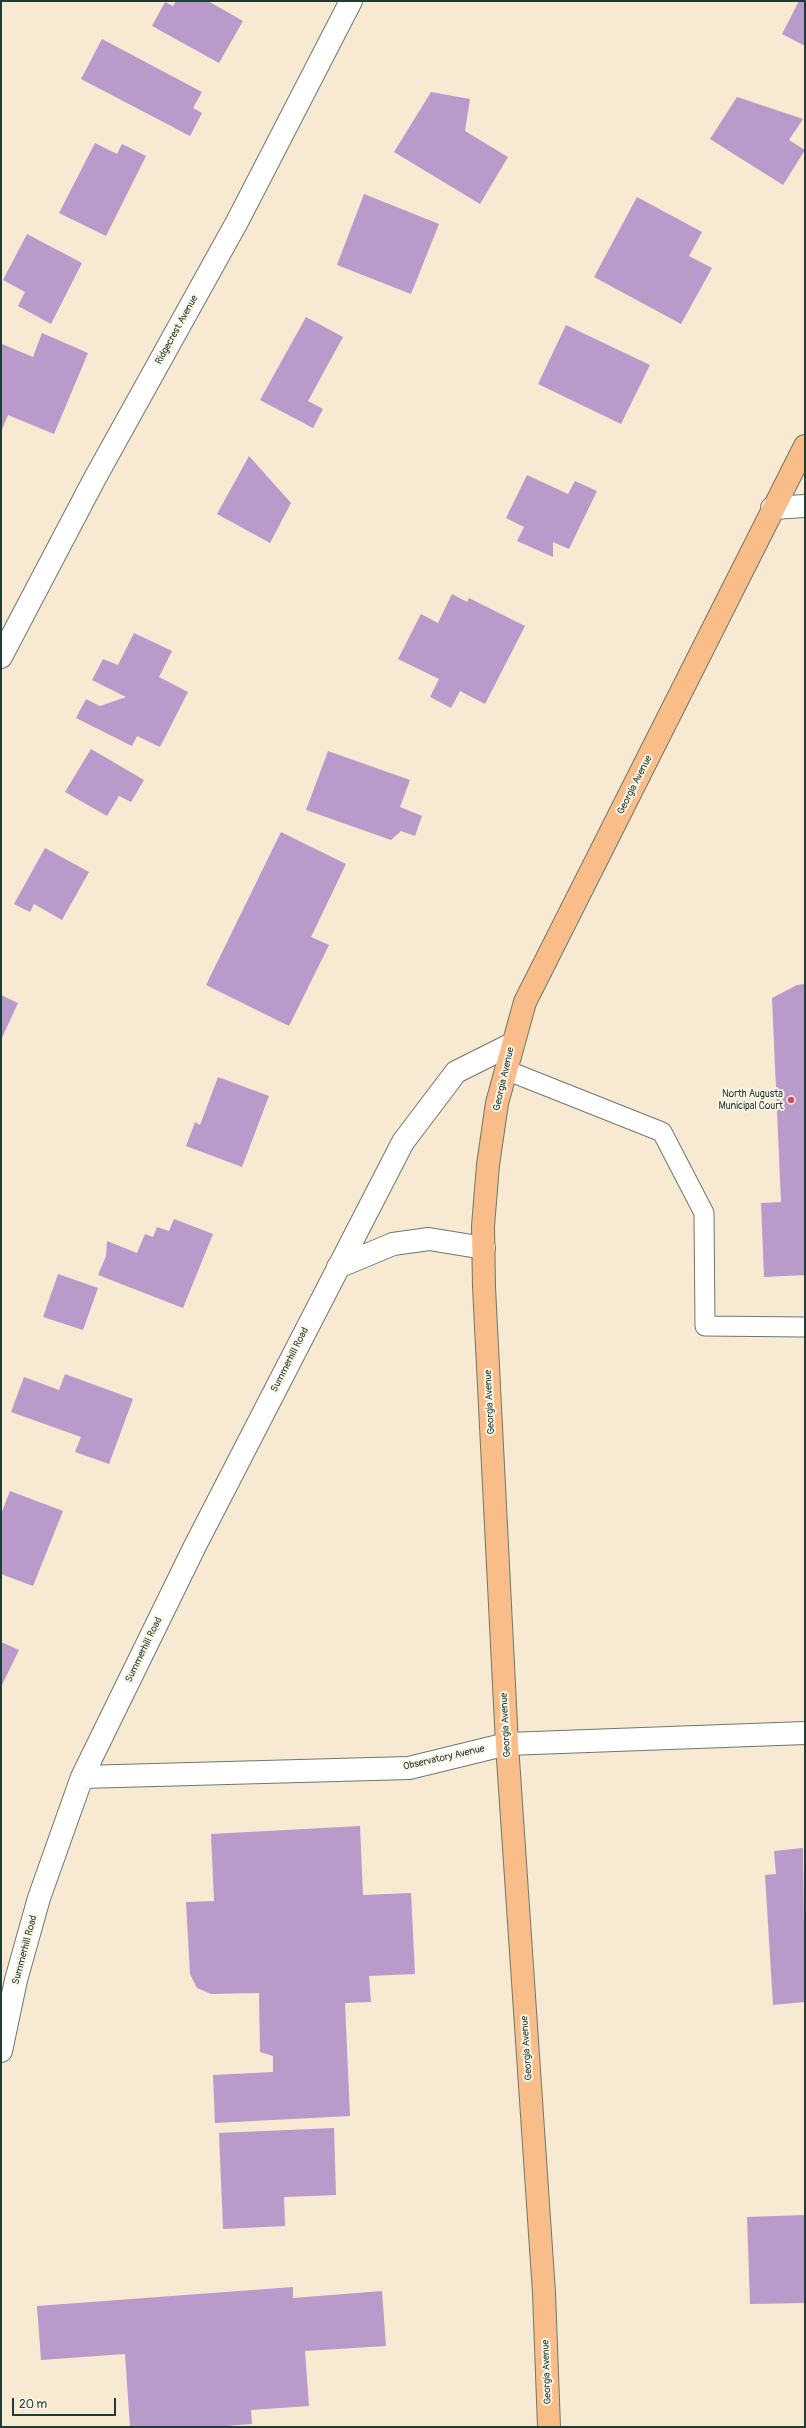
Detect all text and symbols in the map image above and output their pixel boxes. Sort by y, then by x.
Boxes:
street label: Ridgecrest Avenue [153,293,201,367]
street label: Georgia Avenue [615,753,655,817]
street label: Georgia Avenue [491,1046,517,1112]
place label: North Augusta Municipal Court [718,1088,783,1112]
marker: North Augusta Municipal Court [786,1095,796,1105]
street label: Summerhill Road [269,1326,311,1394]
street label: Georgia Avenue [482,1369,498,1435]
street label: Summerhill Road [123,1615,165,1685]
street label: Georgia Avenue [498,1692,514,1758]
street label: Observatory Avenue [402,1743,486,1773]
street label: Summerhill Road [10,1914,40,1986]
street label: Georgia Avenue [519,2015,535,2081]
street label: Georgia Avenue [540,2339,554,2405]
scale bar [14,2390,118,2416]
text: 20 m [19,2397,47,2412]

